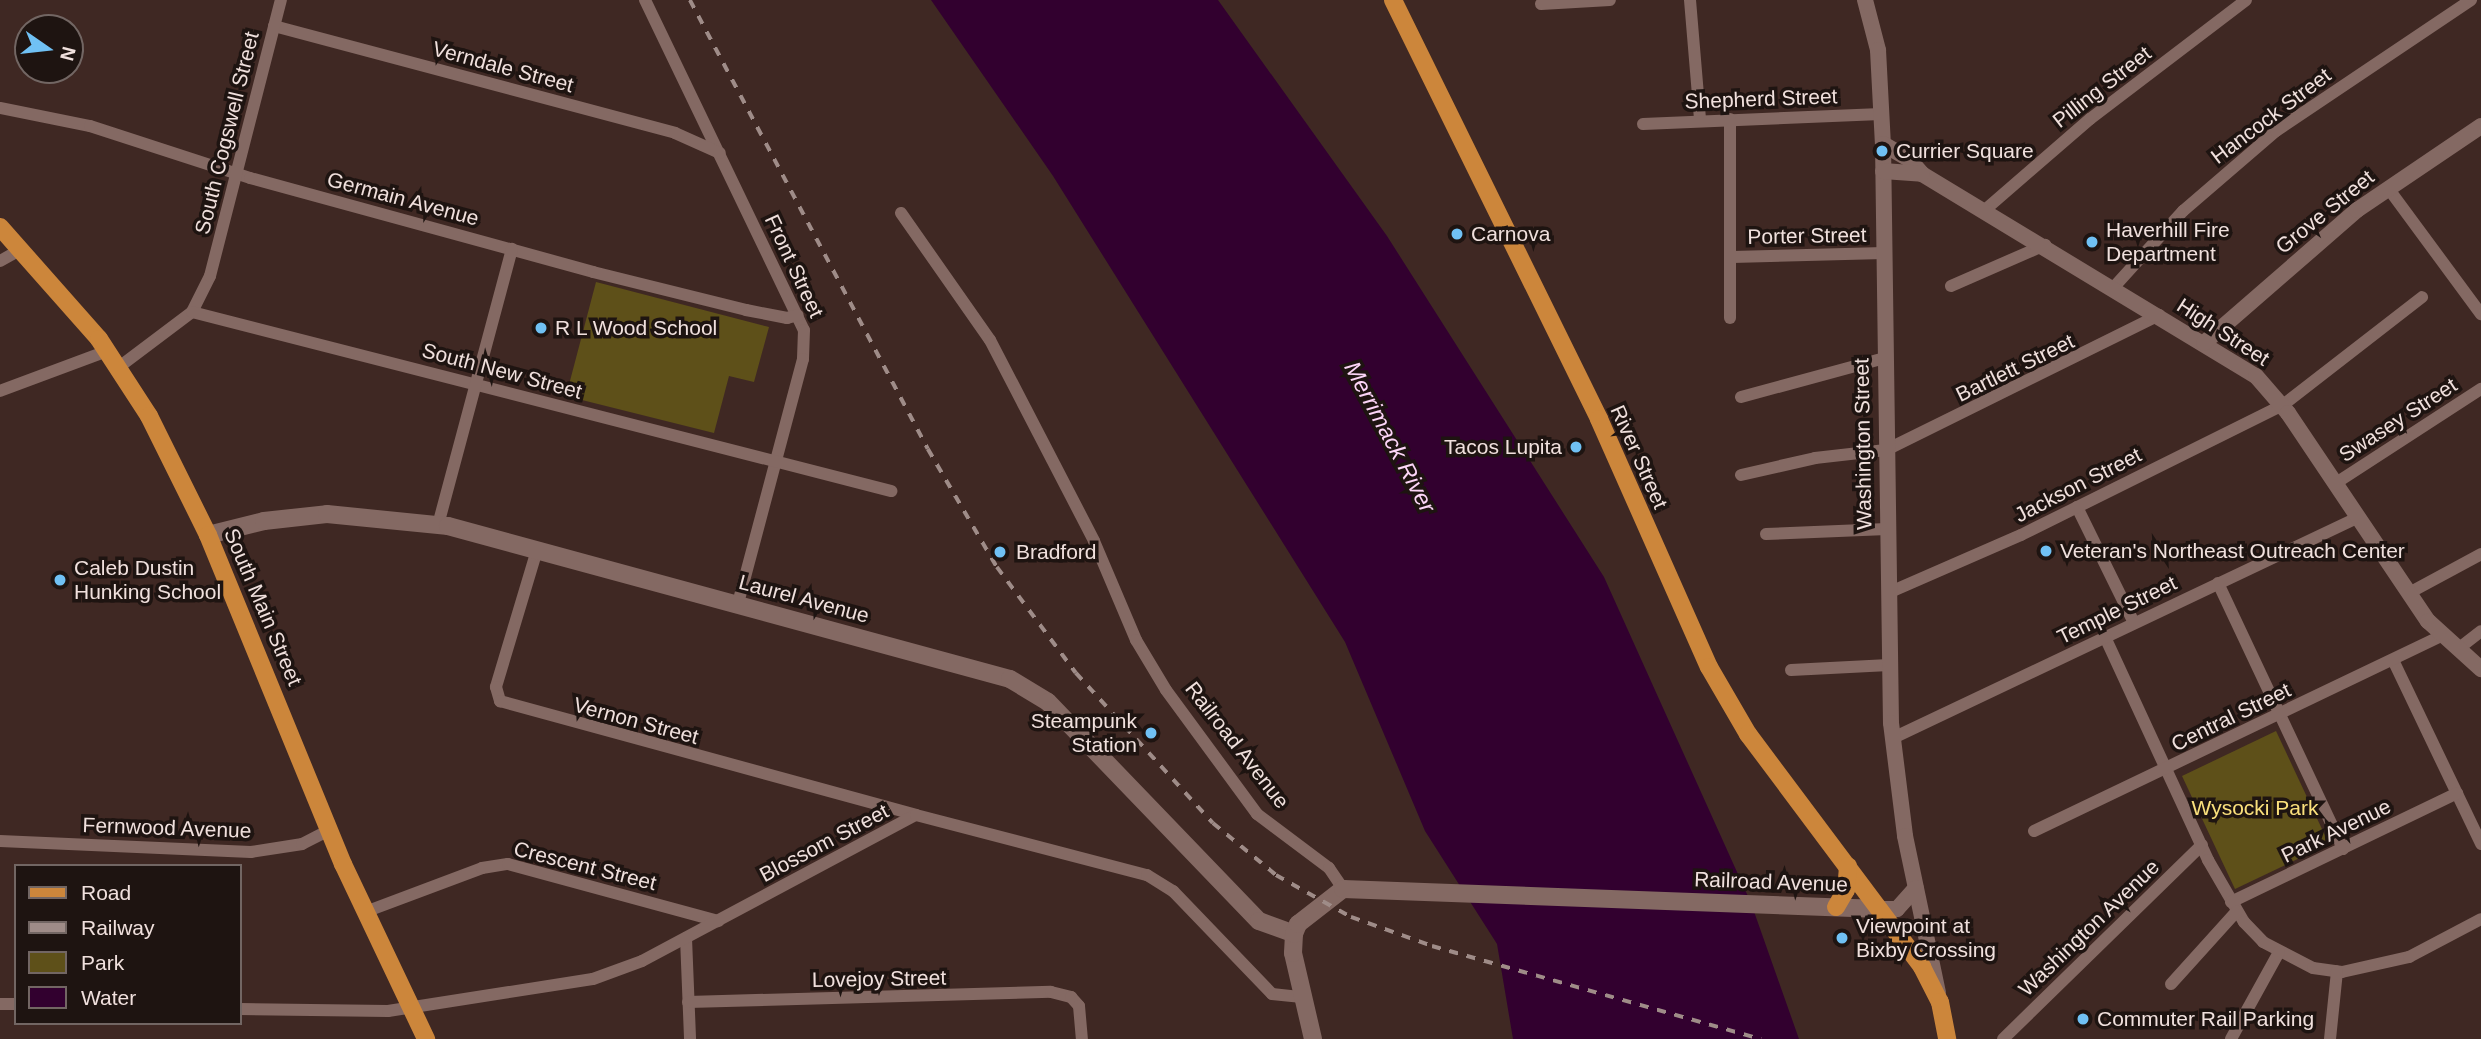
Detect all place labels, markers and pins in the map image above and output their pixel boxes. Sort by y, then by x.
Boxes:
place label: Currier Square [1896,138,2034,164]
marker: Currier Square [1874,143,1890,159]
place label: Haverhill Fire Department [2106,217,2230,267]
place label: Carnova [1471,221,1550,247]
marker: Carnova [1449,226,1465,242]
marker: Haverhill Fire Department [2084,234,2100,250]
place label: R L Wood School [555,315,718,341]
marker: R L Wood School [533,320,549,336]
place label: Tacos Lupita [1444,434,1562,460]
marker: Tacos Lupita [1568,439,1584,455]
place label: Veteran's Northeast Outreach Center [2060,538,2405,564]
place label: Bradford [1016,539,1097,565]
marker: Bradford [990,542,1010,562]
marker: Veteran's Northeast Outreach Center [2038,543,2054,559]
place label: Caleb Dustin Hunking School [74,555,221,605]
marker: Caleb Dustin Hunking School [52,572,68,588]
place label: Steampunk Station [1031,708,1137,758]
marker: Steampunk Station [1143,725,1159,741]
place label: Viewpoint at Bixby Crossing [1856,913,1996,963]
marker: Viewpoint at Bixby Crossing [1834,930,1850,946]
place label: Commuter Rail Parking [2097,1006,2314,1032]
marker: Commuter Rail Parking [2075,1011,2091,1027]

